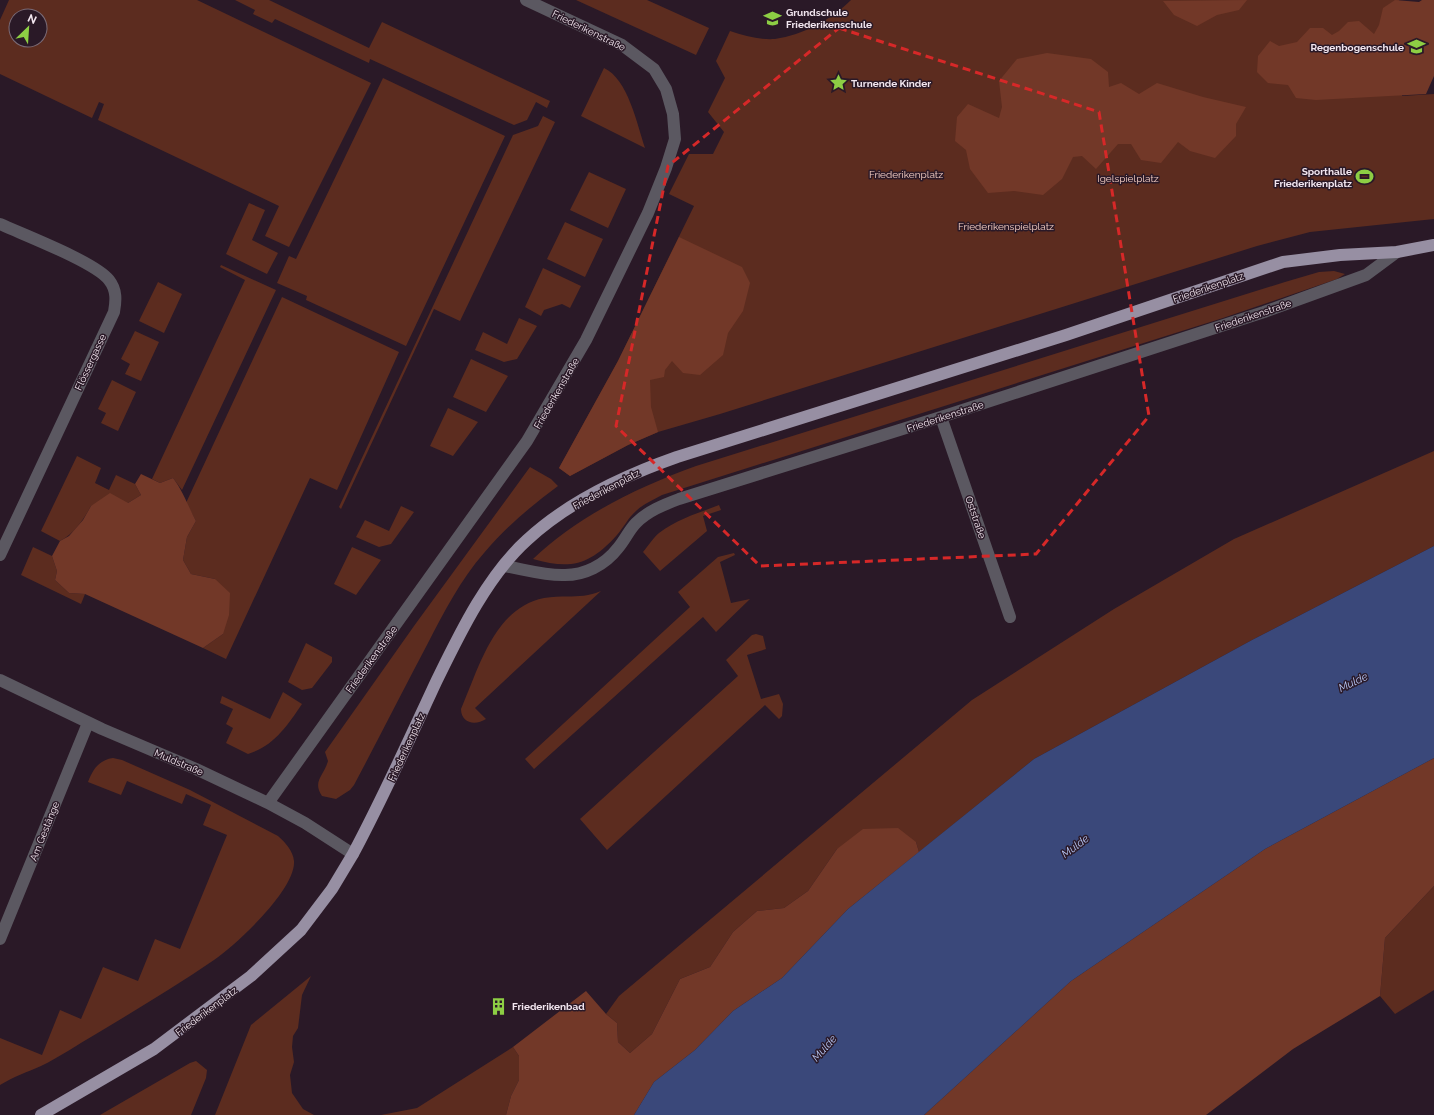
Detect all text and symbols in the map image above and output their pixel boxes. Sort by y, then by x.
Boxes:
place label: Grundschule Friederikenschule [786,7,872,30]
north arrow [8,8,48,48]
street label: Friederikenstraße [550,8,627,53]
school or university icon: Grundschule Friederikenschule [763,8,783,28]
text: N [25,12,39,27]
school or university icon: Regenbogenschule [1407,37,1427,57]
place label: Regenbogenschule [1310,42,1404,53]
place icon: Turnende Kinder [828,73,848,93]
place label: Turnende Kinder [851,78,931,89]
place label: Sporthalle Friederikenplatz [1274,166,1352,189]
sports icon: Sporthalle Friederikenplatz [1355,167,1375,187]
park label: Friederikenplatz [869,169,943,180]
park label: Igelspielplatz [1097,173,1159,184]
park label: Friederikenspielplatz [958,221,1054,232]
street label: Friederikenplatz [1171,270,1245,305]
street label: Friederikenstraße [1214,297,1293,334]
street label: Flössergasse [73,332,108,392]
street label: Friederikenstraße [532,356,581,431]
street label: Friederikenstraße [905,399,985,434]
street label: Friederikenplatz [571,467,642,512]
street label: Oststraße [963,494,988,540]
street label: Friederikenstraße [343,624,399,695]
water label: Mulde [1336,670,1370,695]
street label: Friederikenplatz [386,711,427,783]
street label: Muldstraße [153,747,205,778]
street label: Am Gestänge [28,800,61,862]
water label: Mulde [1059,832,1092,861]
street label: Friederikenplatz [173,985,239,1038]
building icon: Friederikenbad [489,996,509,1016]
place label: Friederikenbad [512,1001,585,1012]
water label: Mulde [809,1032,840,1064]

